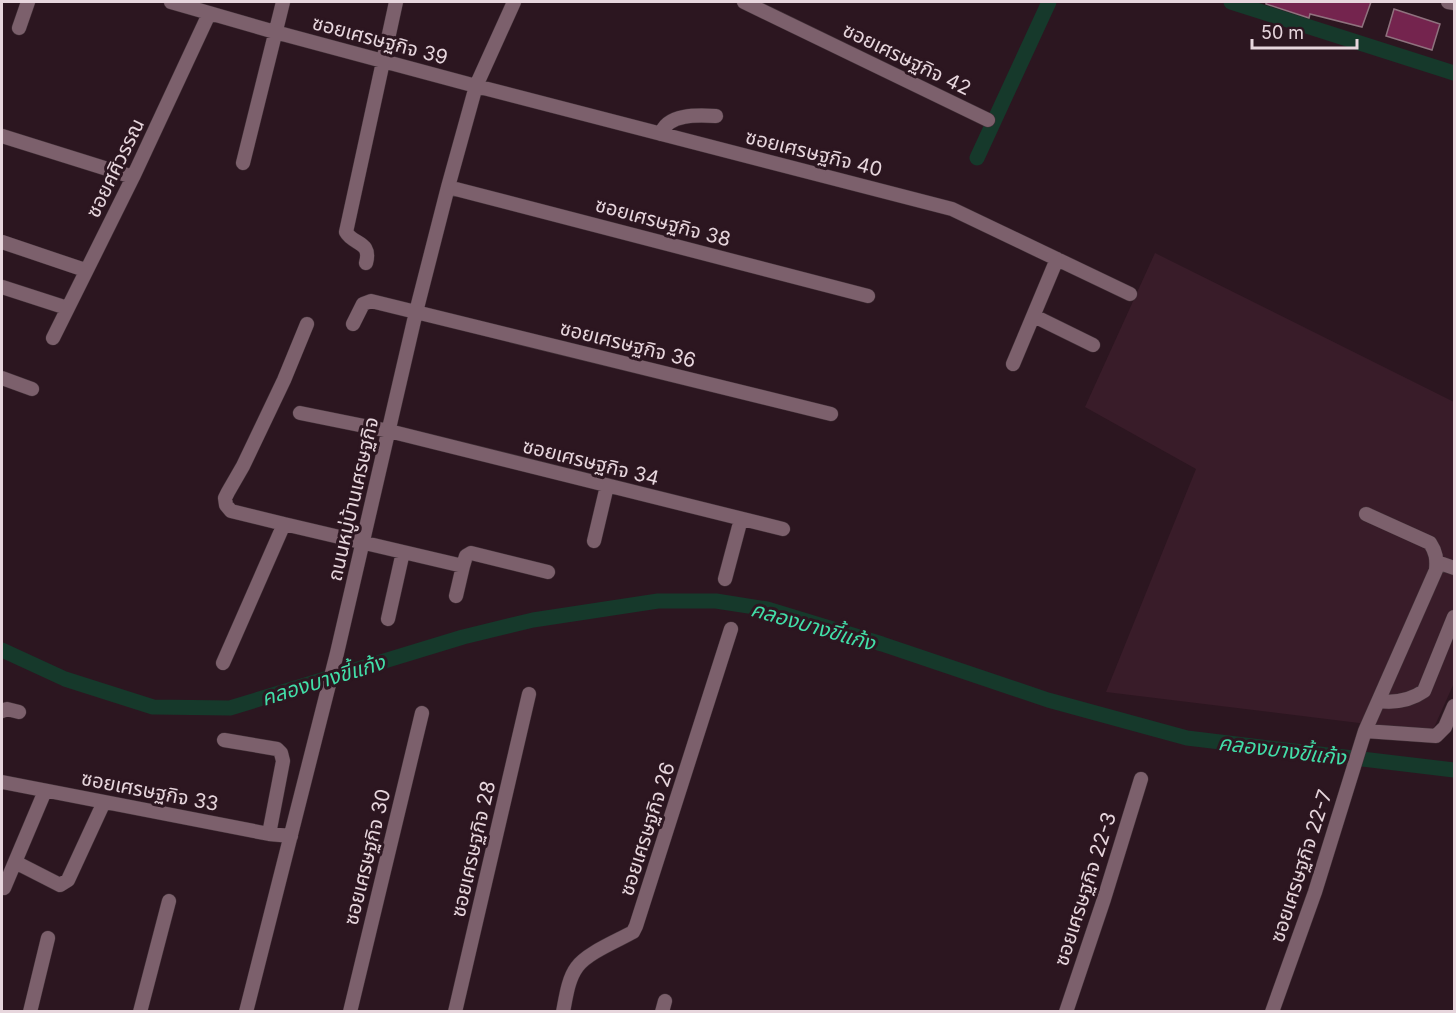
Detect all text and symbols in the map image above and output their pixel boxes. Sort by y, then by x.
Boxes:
street label: ซอยเศรษฐกิจ 39 [310,10,450,70]
scale bar [1252,12,1357,50]
street label: ซอยเศรษฐกิจ 42 [839,18,975,100]
text: 50 m [1261,22,1304,43]
street label: ซอยศศิวรรณ [81,115,149,221]
street label: ซอยเศรษฐกิจ 40 [743,124,885,182]
street label: ซอยเศรษฐกิจ 38 [593,192,733,252]
street label: ซอยเศรษฐกิจ 36 [558,316,698,372]
street label: ถนนหมู่บ้านเศรษฐกิจ [322,415,385,584]
street label: ซอยเศรษฐกิจ 34 [520,433,662,491]
water label: คลองบางขี้แก้ง [748,594,880,656]
water label: คลองบางขี้แก้ง [258,647,390,711]
water label: คลองบางขี้แก้ง [1217,728,1349,770]
street label: ซอยเศรษฐกิจ 26 [614,759,680,899]
street label: ซอยเศรษฐกิจ 33 [79,766,221,816]
street label: ซอยเศรษฐกิจ 28 [446,779,500,919]
street label: ซอยเศรษฐกิจ 30 [338,786,396,928]
street label: ซอยเศรษฐกิจ 22-7 [1265,787,1337,945]
street label: ซอยเศรษฐกิจ 22-3 [1049,809,1121,969]

